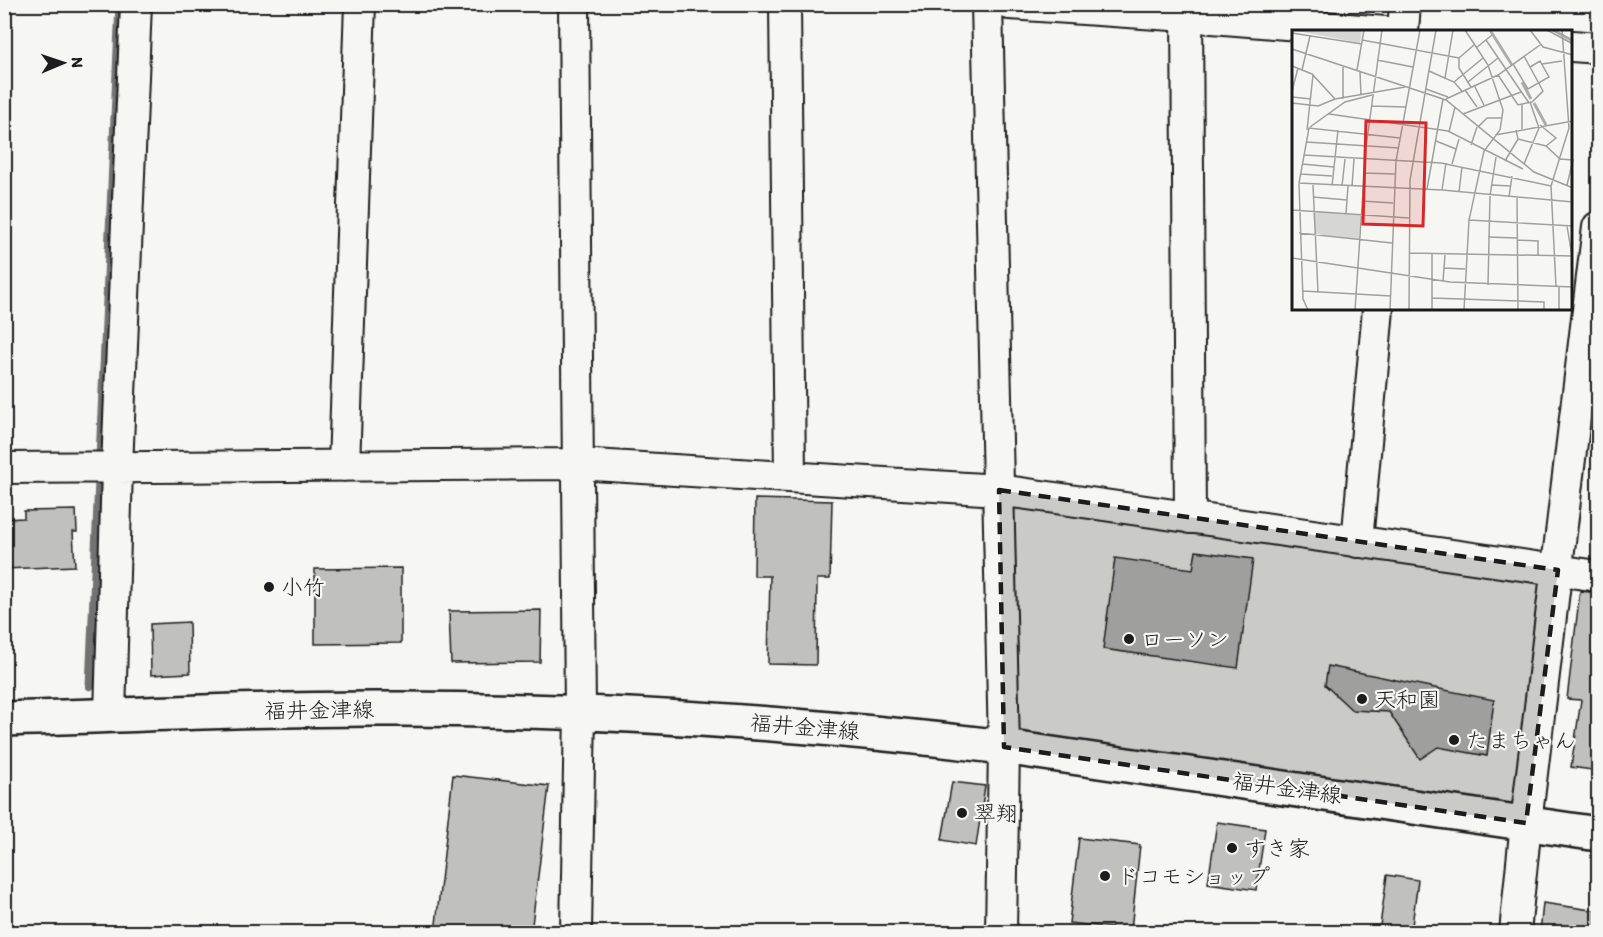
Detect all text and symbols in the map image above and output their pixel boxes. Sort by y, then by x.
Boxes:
inset map [1292,30,1573,310]
north arrow [33,33,93,93]
text: N [68,57,87,68]
place label: 小竹 [281,574,325,601]
marker: 小竹 [262,580,276,594]
place label: ローソン [1141,626,1229,653]
marker: ローソン [1122,632,1136,646]
place label: 天和園 [1374,686,1440,713]
marker: 天和園 [1355,692,1369,706]
street label: 福井金津線 [264,696,374,724]
street label: 福井金津線 [749,709,861,745]
place label: たまちゃん [1466,727,1576,754]
marker: たまちゃん [1447,733,1461,747]
street label: 福井金津線 [1231,767,1343,809]
place label: 翠翔 [974,800,1018,827]
marker: 翠翔 [955,806,969,820]
place label: すき家 [1244,835,1310,862]
marker: すき家 [1225,841,1239,855]
place label: ドコモショップ [1117,863,1270,890]
marker: ドコモショップ [1098,869,1112,883]

